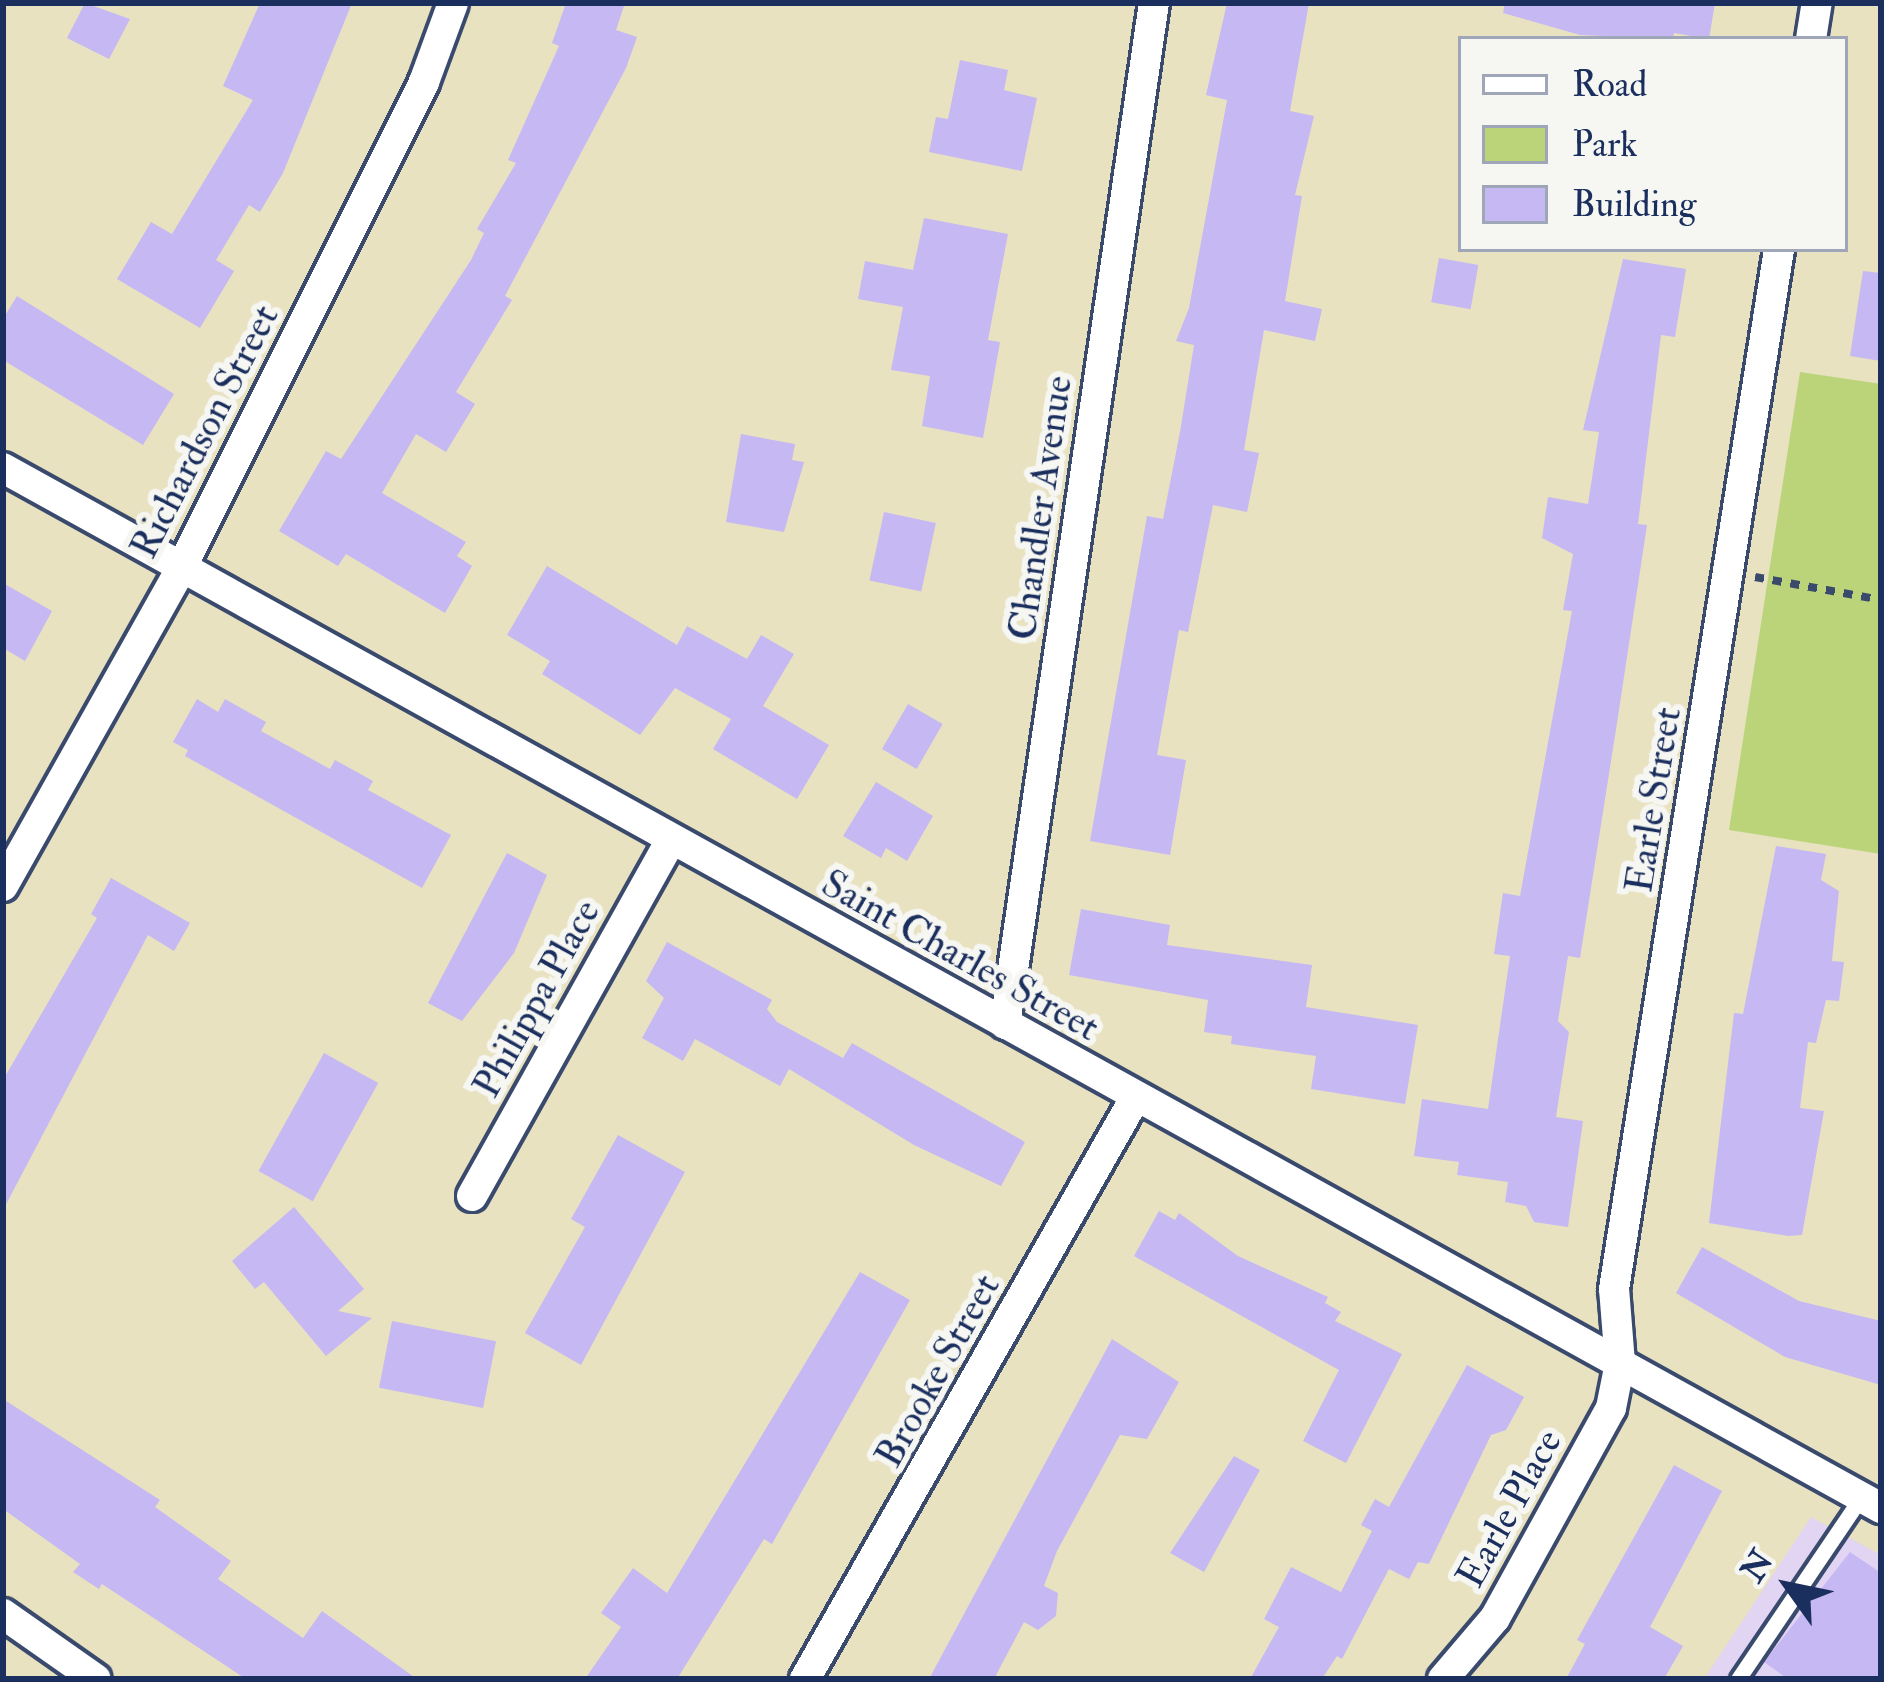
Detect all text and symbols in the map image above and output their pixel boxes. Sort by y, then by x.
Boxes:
legend [1458,36,1848,252]
text: Road [1572,62,1647,107]
text: Park [1572,122,1638,167]
text: Building [1572,182,1696,227]
street label: Richardson Street [121,297,289,567]
street label: Chandler Avenue [999,373,1083,643]
street label: Earle Street [1616,704,1692,896]
street label: Saint Charles Street [813,860,1107,1052]
street label: Philippa Place [464,892,610,1106]
street label: Brooke Street [866,1266,1010,1476]
street label: Earle Place [1447,1422,1573,1596]
north arrow [1728,1526,1848,1646]
text: N [1732,1543,1783,1590]

